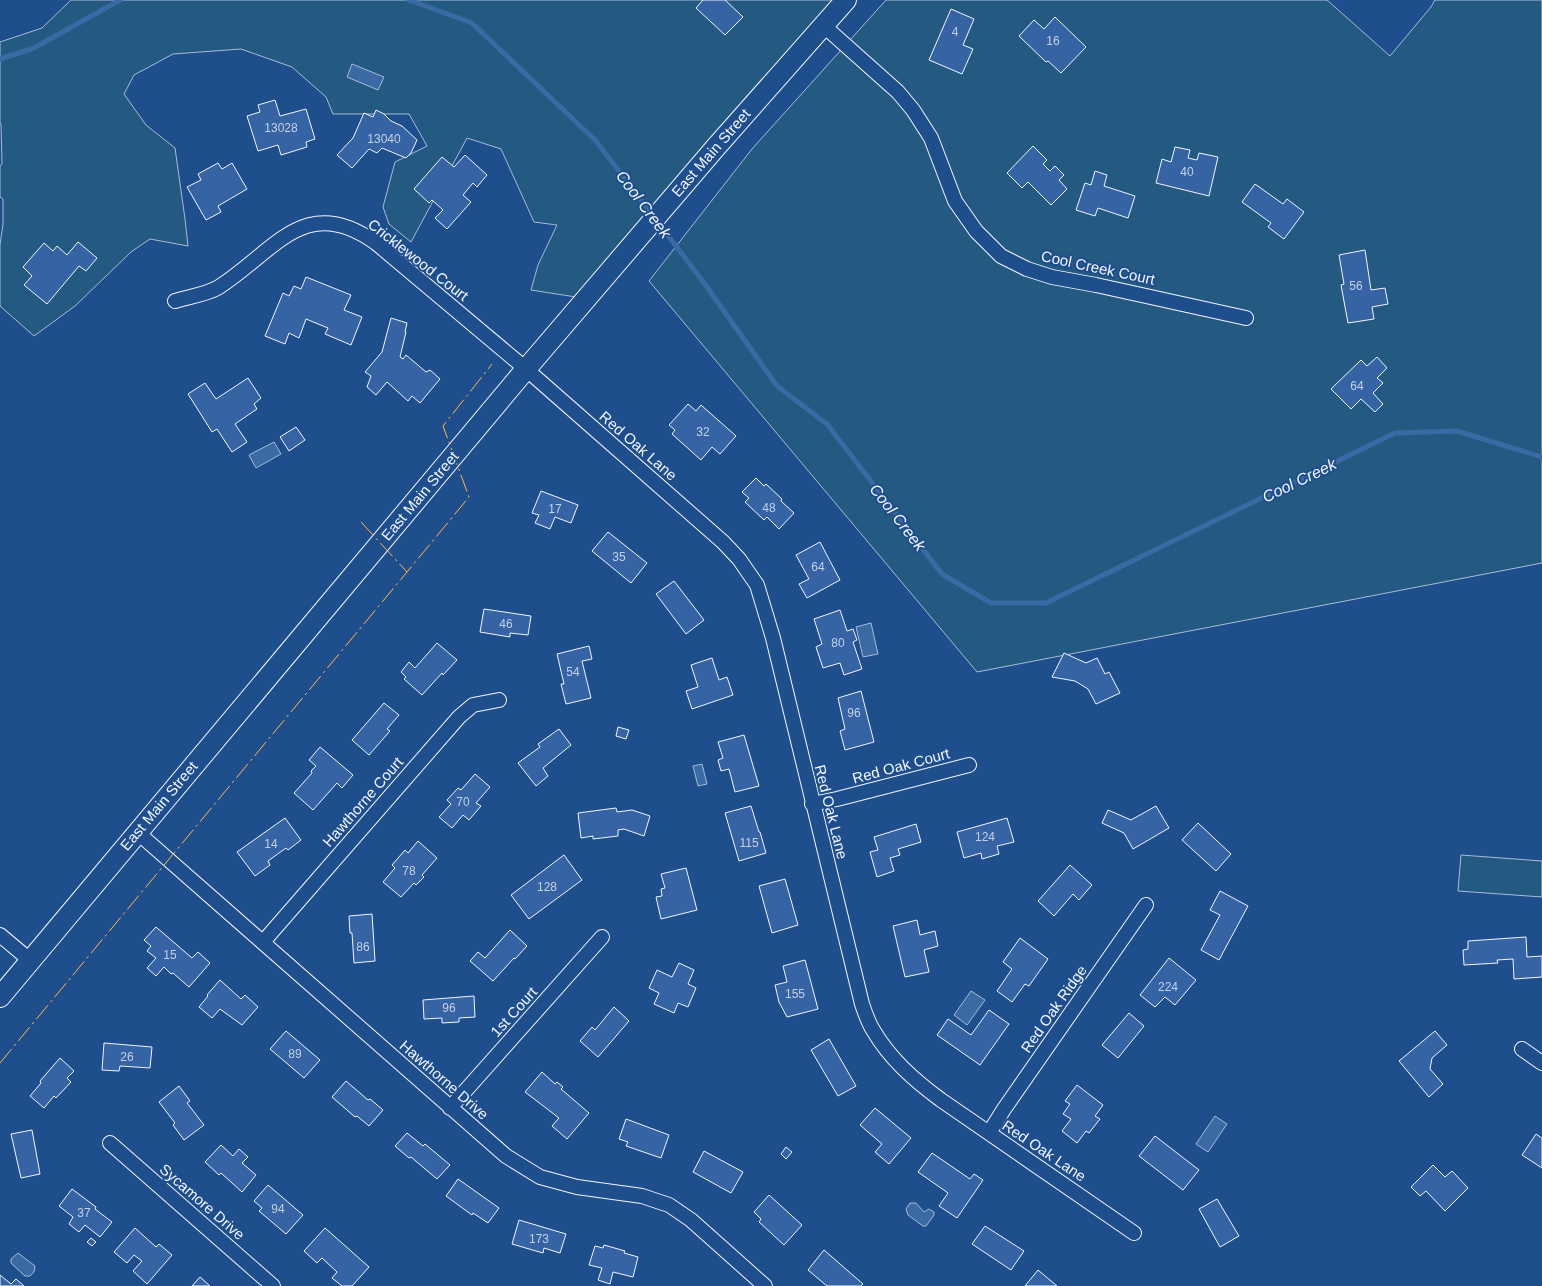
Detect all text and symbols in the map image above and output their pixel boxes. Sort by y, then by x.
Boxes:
house number: 4 [952,25,959,39]
house number: 16 [1046,34,1060,48]
street label: East Main Street [668,105,754,200]
house number: 13028 [264,121,298,135]
house number: 13040 [367,132,401,146]
house number: 40 [1180,165,1194,179]
water label: Cool Creek [613,167,675,242]
street label: Cricklewood Court [365,215,472,305]
street label: Cool Creek Court [1040,247,1157,288]
house number: 56 [1349,279,1363,293]
house number: 64 [1350,379,1364,393]
street label: Red Oak Lane [596,407,680,484]
house number: 32 [696,425,710,439]
street label: East Main Street [377,447,462,544]
water label: Cool Creek [1260,455,1340,506]
water label: Cool Creek [866,481,930,555]
house number: 48 [762,501,776,515]
house number: 17 [548,502,562,516]
house number: 35 [612,550,626,564]
house number: 64 [811,560,825,574]
house number: 46 [499,617,513,631]
house number: 80 [831,636,845,650]
house number: 54 [566,665,580,679]
house number: 96 [847,706,861,720]
street label: Red Oak Court [850,744,952,787]
street label: Hawthorne Court [319,753,407,850]
street label: East Main Street [116,757,201,854]
street label: Red Oak Lane [812,763,851,861]
house number: 70 [456,795,470,809]
house number: 124 [975,830,995,844]
house number: 115 [739,836,759,850]
house number: 14 [264,837,278,851]
house number: 78 [402,864,416,878]
house number: 128 [537,880,557,894]
house number: 86 [356,940,370,954]
house number: 15 [163,948,177,962]
street label: Red Oak Ridge [1017,962,1090,1056]
house number: 224 [1158,980,1178,994]
street label: 1st Court [487,983,541,1040]
house number: 155 [785,987,805,1001]
house number: 96 [442,1001,456,1015]
street label: Hawthorne Drive [397,1037,492,1123]
house number: 89 [288,1047,302,1061]
house number: 26 [120,1050,134,1064]
street label: Red Oak Lane [999,1116,1089,1185]
street label: Sycamore Drive [156,1160,248,1243]
house number: 94 [271,1202,285,1216]
house number: 37 [77,1206,91,1220]
house number: 173 [529,1232,549,1246]

